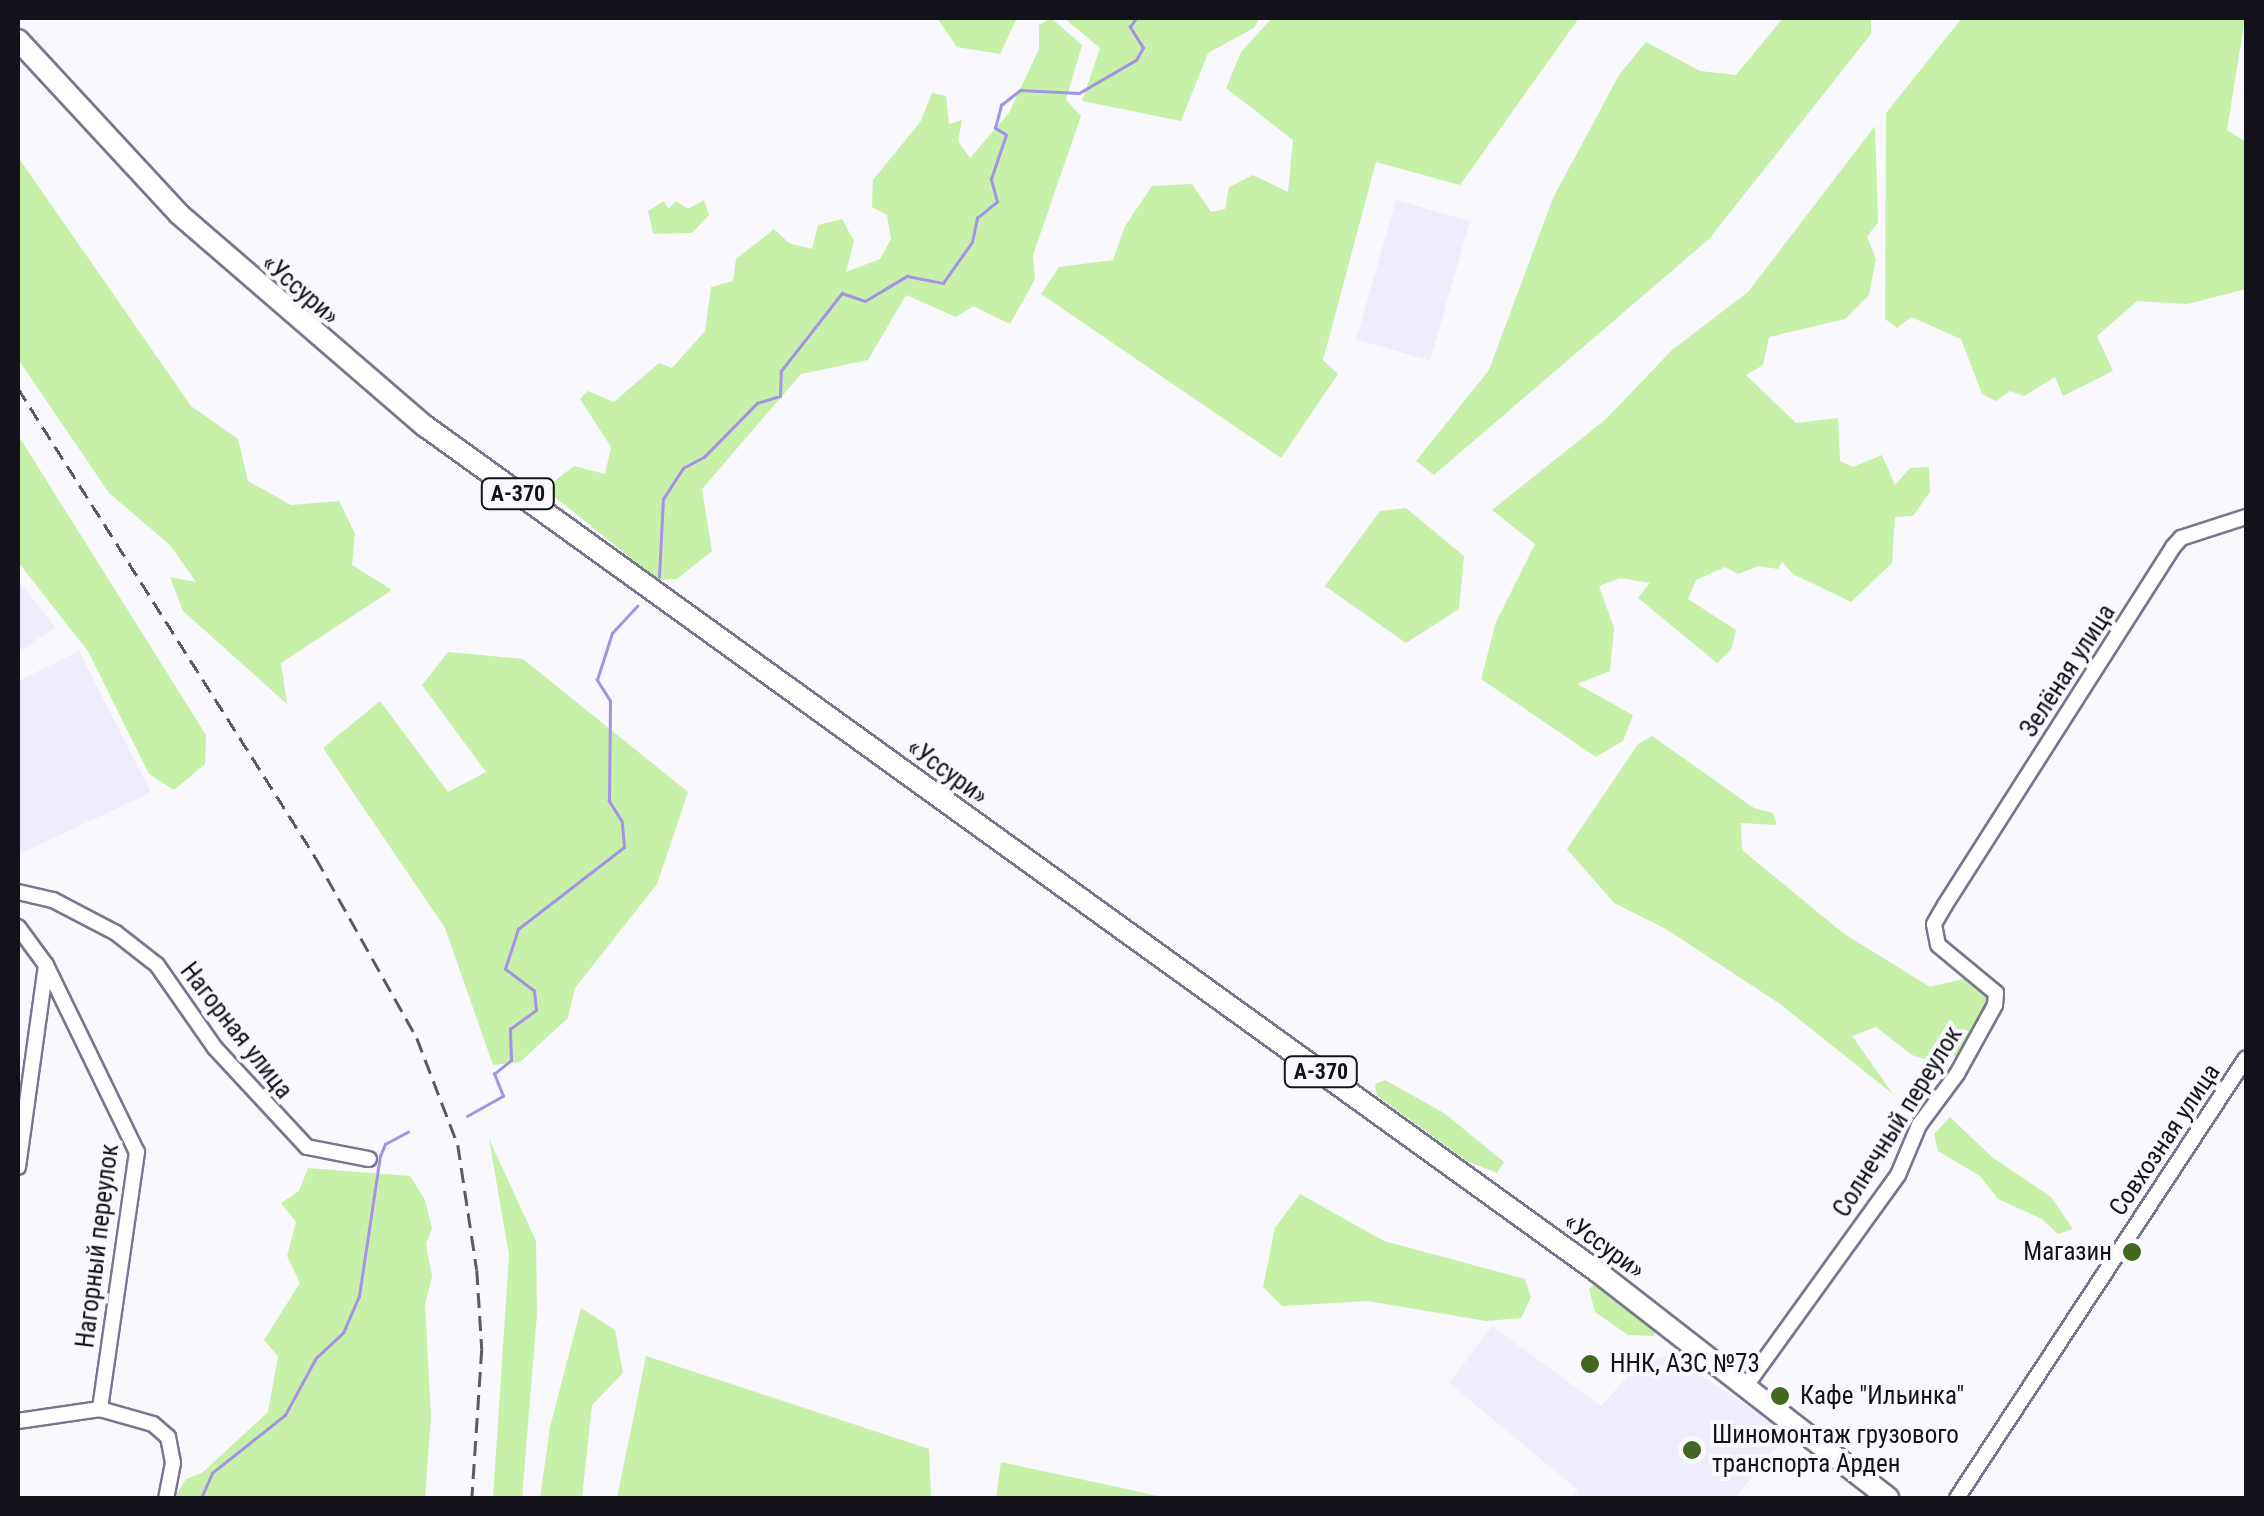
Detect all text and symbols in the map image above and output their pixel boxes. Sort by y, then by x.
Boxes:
street label: «Уссури» [255,248,345,332]
road number: А-370 [480,477,556,511]
street label: Зелёная улица [2014,599,2122,743]
street label: «Уссури» [901,733,993,811]
street label: Нагорная улица [174,957,298,1105]
street label: Солнечный переулок [1827,1021,1969,1223]
road number: А-370 [1284,1055,1358,1089]
street label: Совхозная улица [2103,1058,2227,1222]
street label: Нагорный переулок [71,1142,125,1350]
street label: «Уссури» [1558,1207,1650,1285]
place label: Магазин [2023,1237,2112,1267]
marker: Магазин [2121,1241,2143,1263]
place label: ННК, АЗС №73 [1610,1349,1760,1379]
marker: ННК, АЗС №73 [1579,1353,1601,1375]
place label: Кафе "Ильинка" [1800,1381,1964,1411]
marker: Кафе "Ильинка" [1769,1385,1791,1407]
place label: Шиномонтаж грузового транспорта Арден [1712,1421,1959,1480]
marker: Шиномонтаж грузового транспорта Арден [1681,1439,1703,1461]

